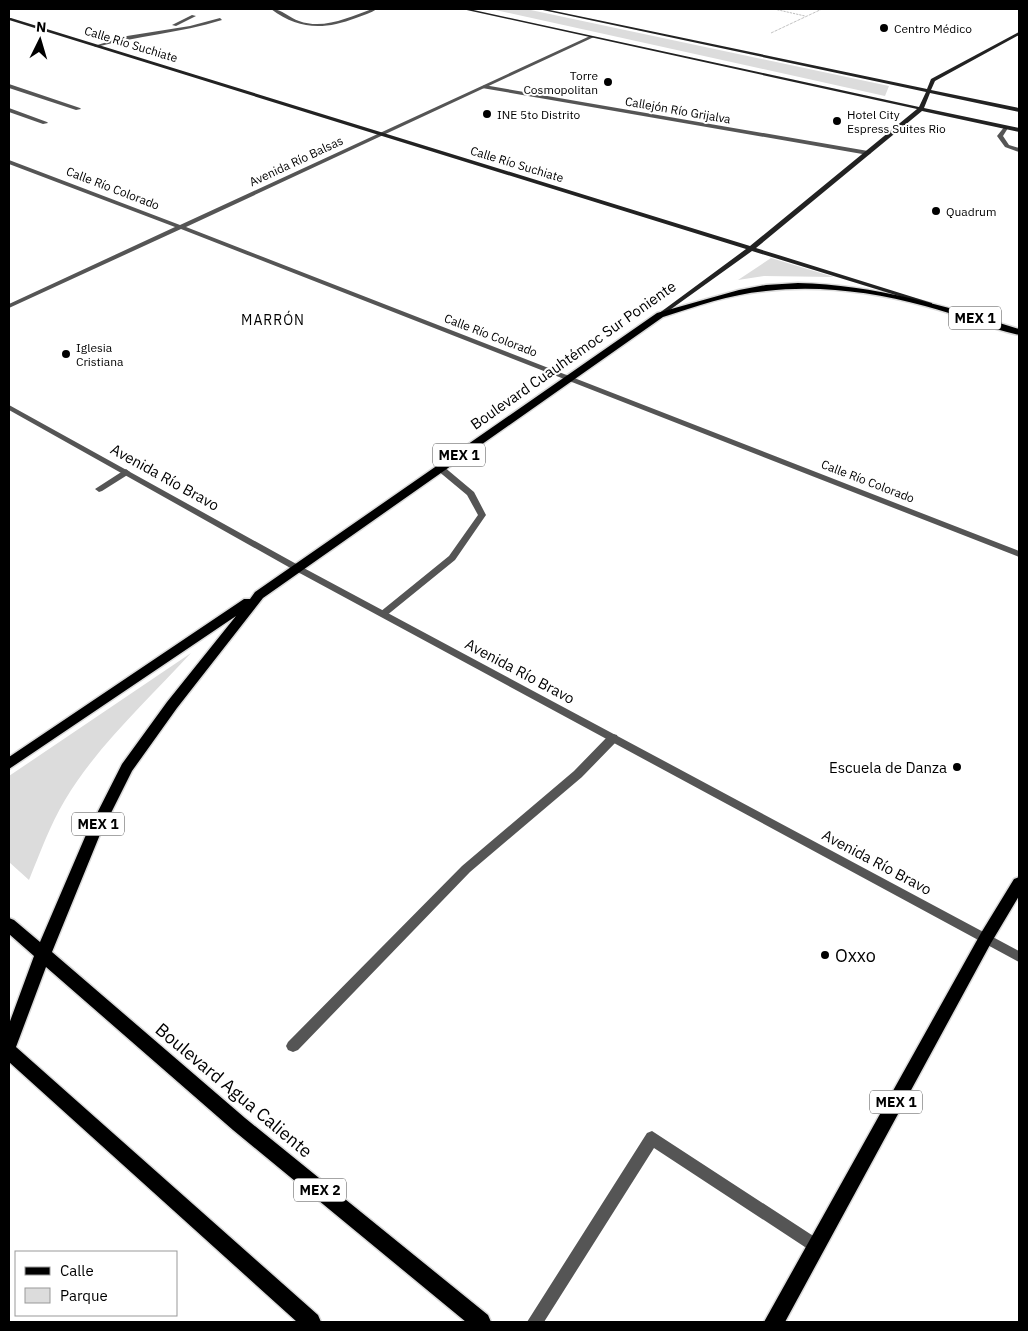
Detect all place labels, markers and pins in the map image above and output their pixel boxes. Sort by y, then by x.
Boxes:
place label: Centro Médico [894,21,972,36]
marker: Centro Médico [878,22,890,34]
place label: Torre Cosmopolitan [523,68,598,97]
marker: Torre Cosmopolitan [602,76,614,88]
place label: INE 5to Distrito [497,107,581,122]
place label: Hotel City Espress Suites Rio [847,107,946,136]
marker: INE 5to Distrito [481,108,493,120]
marker: Hotel City Espress Suites Rio [831,115,843,127]
place label: Quadrum [946,204,996,219]
marker: Quadrum [930,205,942,217]
place label: Iglesia Cristiana [76,340,124,369]
marker: Iglesia Cristiana [60,348,72,360]
place label: Escuela de Danza [829,758,947,777]
marker: Escuela de Danza [951,761,963,773]
place label: Oxxo [835,944,876,967]
marker: Oxxo [819,949,831,961]

